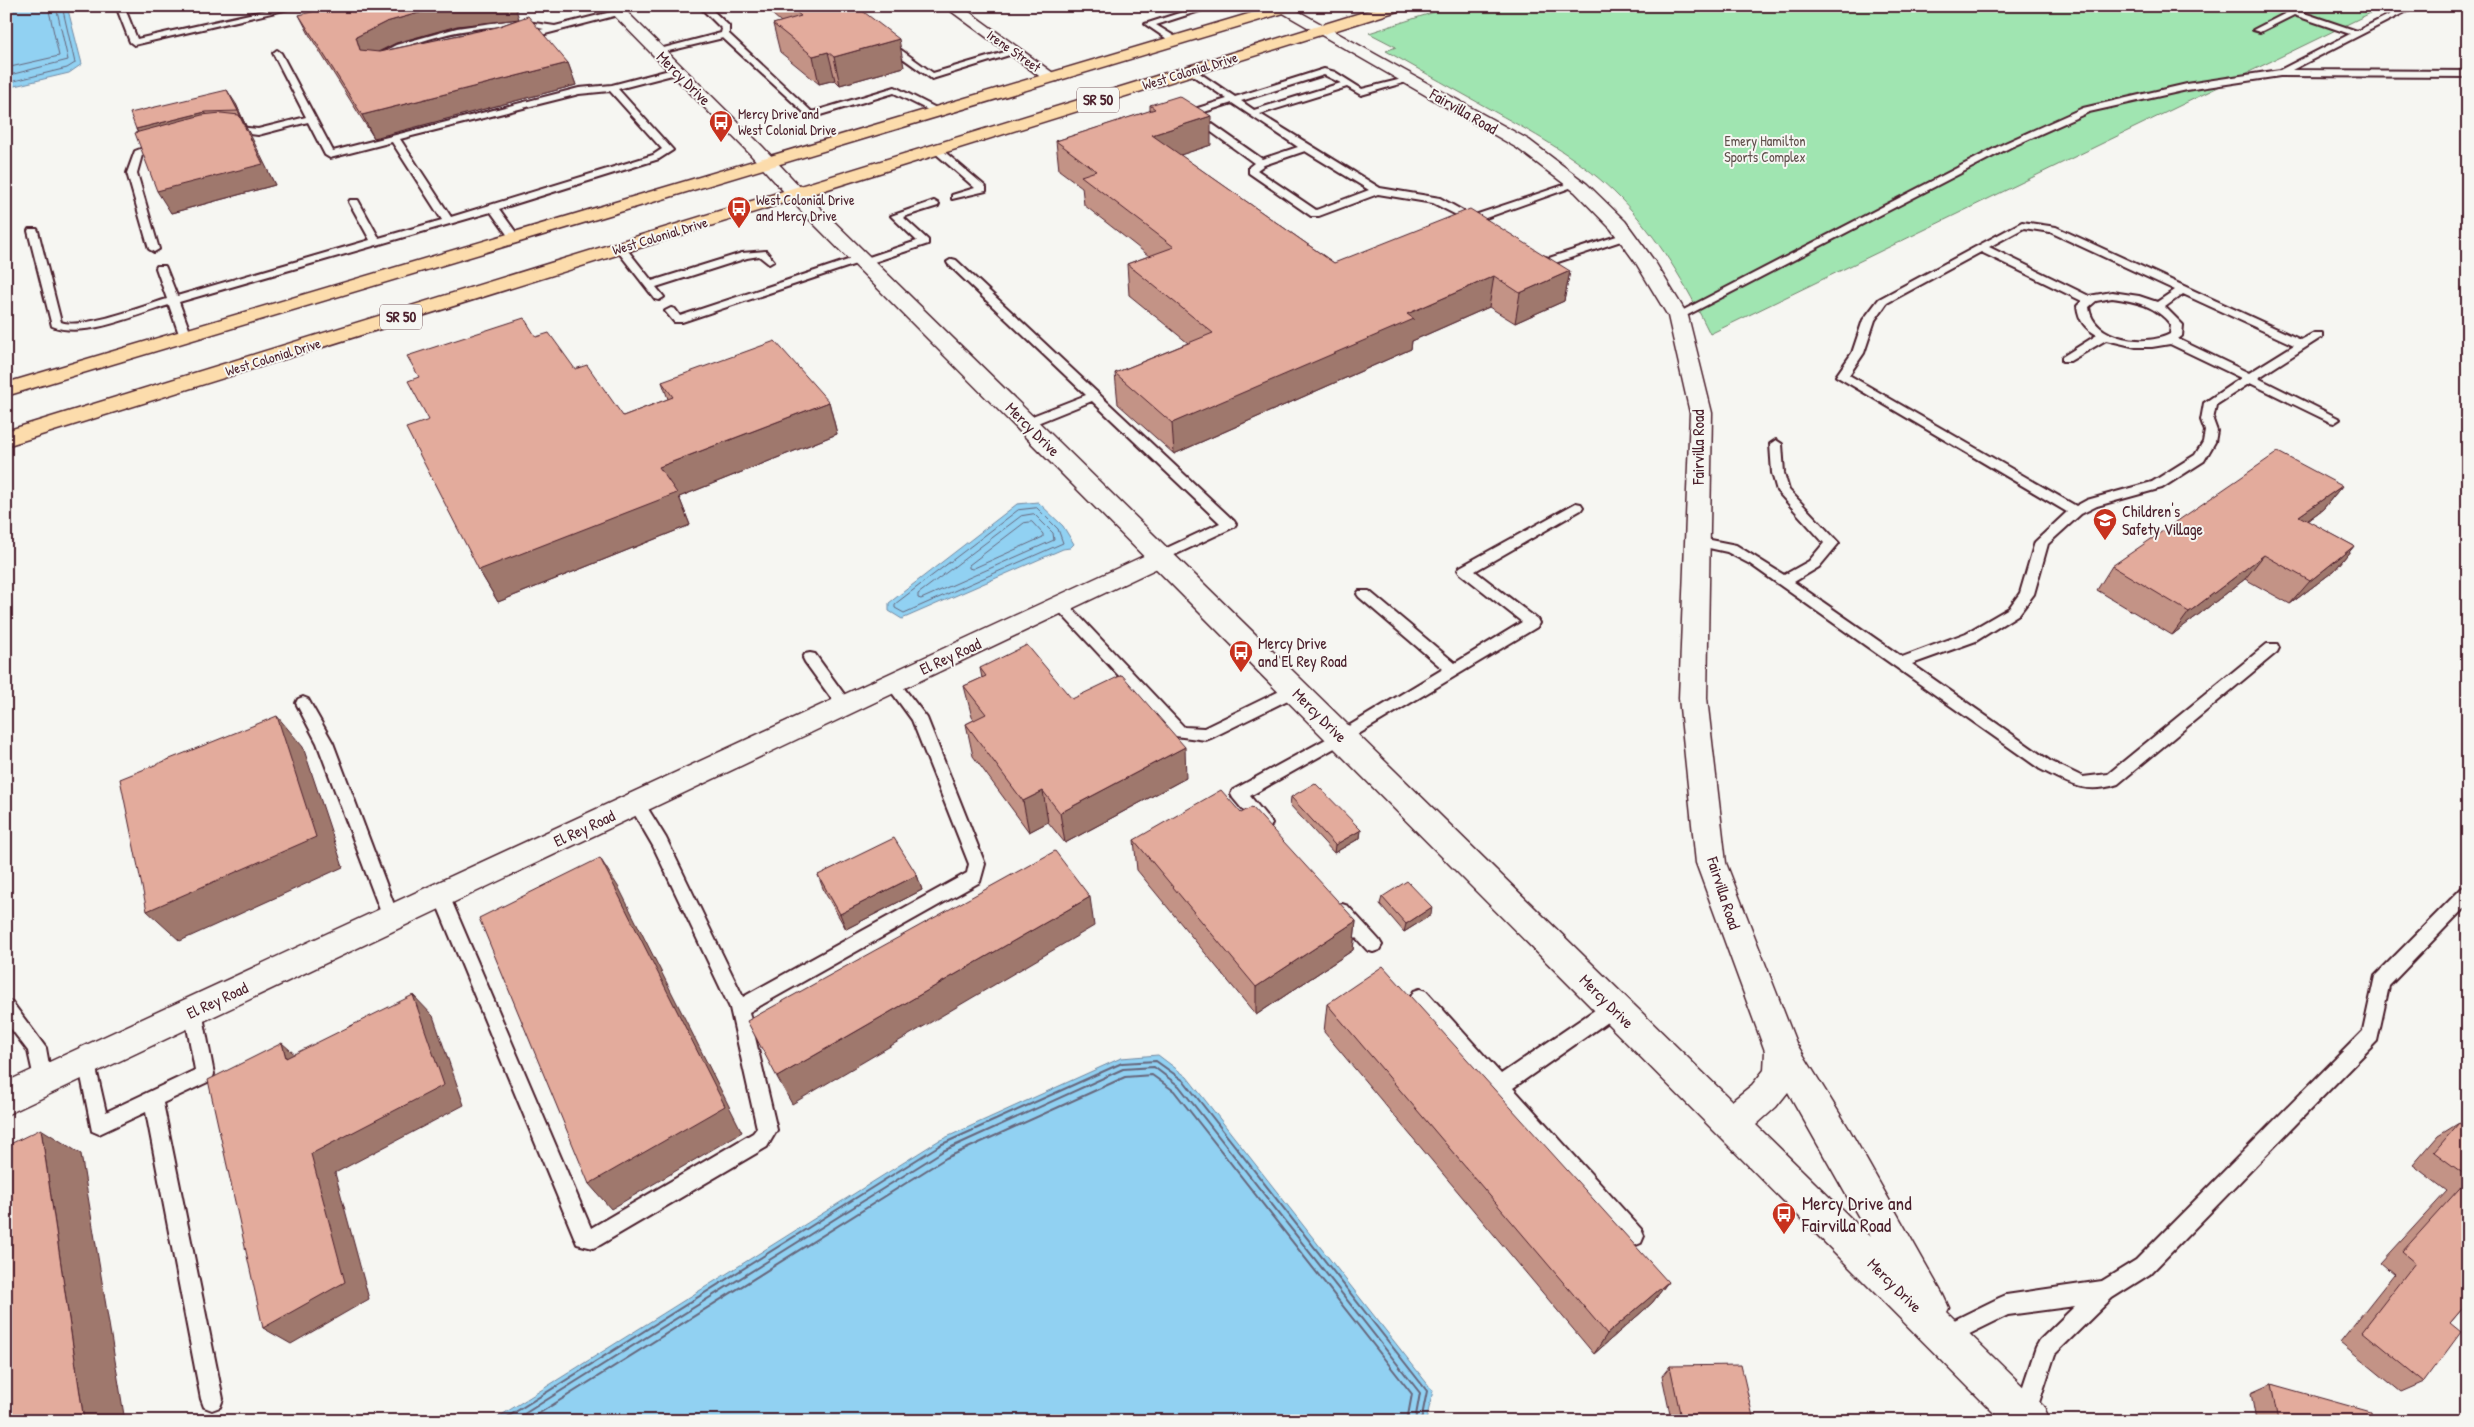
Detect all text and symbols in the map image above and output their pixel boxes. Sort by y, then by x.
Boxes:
street label: Irene Street [983,25,1045,76]
street label: Mercy Drive [652,46,717,111]
street label: West Colonial Drive [1140,47,1240,94]
street label: Fairvilla Road [1425,82,1502,139]
road number: SR 50 [1077,88,1119,112]
place label: Mercy Drive and West Colonial Drive [738,104,837,139]
bus stop icon: Mercy Drive and West Colonial Drive [708,109,734,143]
park label: Emery Hamilton Sports Complex [1724,131,1806,167]
place label: West Colonial Drive and Mercy Drive [756,190,855,226]
bus stop icon: West Colonial Drive and Mercy Drive [726,195,752,229]
street label: West Colonial Drive [610,212,710,259]
road number: SR 50 [380,304,422,330]
street label: West Colonial Drive [223,333,323,380]
street label: Mercy Drive [1001,397,1066,462]
street label: Fairvilla Road [1687,409,1709,486]
place label: Children's Safety Village [2122,500,2204,540]
school or university icon: Children's Safety Village [2092,507,2118,541]
street label: El Rey Road [916,632,984,680]
place label: Mercy Drive and El Rey Road [1258,632,1347,672]
bus stop icon: Mercy Drive and El Rey Road [1228,639,1254,673]
street label: Mercy Drive [1288,683,1353,748]
street label: El Rey Road [550,804,618,852]
street label: Fairvilla Road [1702,853,1746,932]
street label: Mercy Drive [1575,969,1640,1034]
street label: El Rey Road [183,976,251,1024]
place label: Mercy Drive and Fairvilla Road [1801,1190,1912,1238]
bus stop icon: Mercy Drive and Fairvilla Road [1771,1201,1797,1235]
street label: Mercy Drive [1863,1253,1928,1318]

